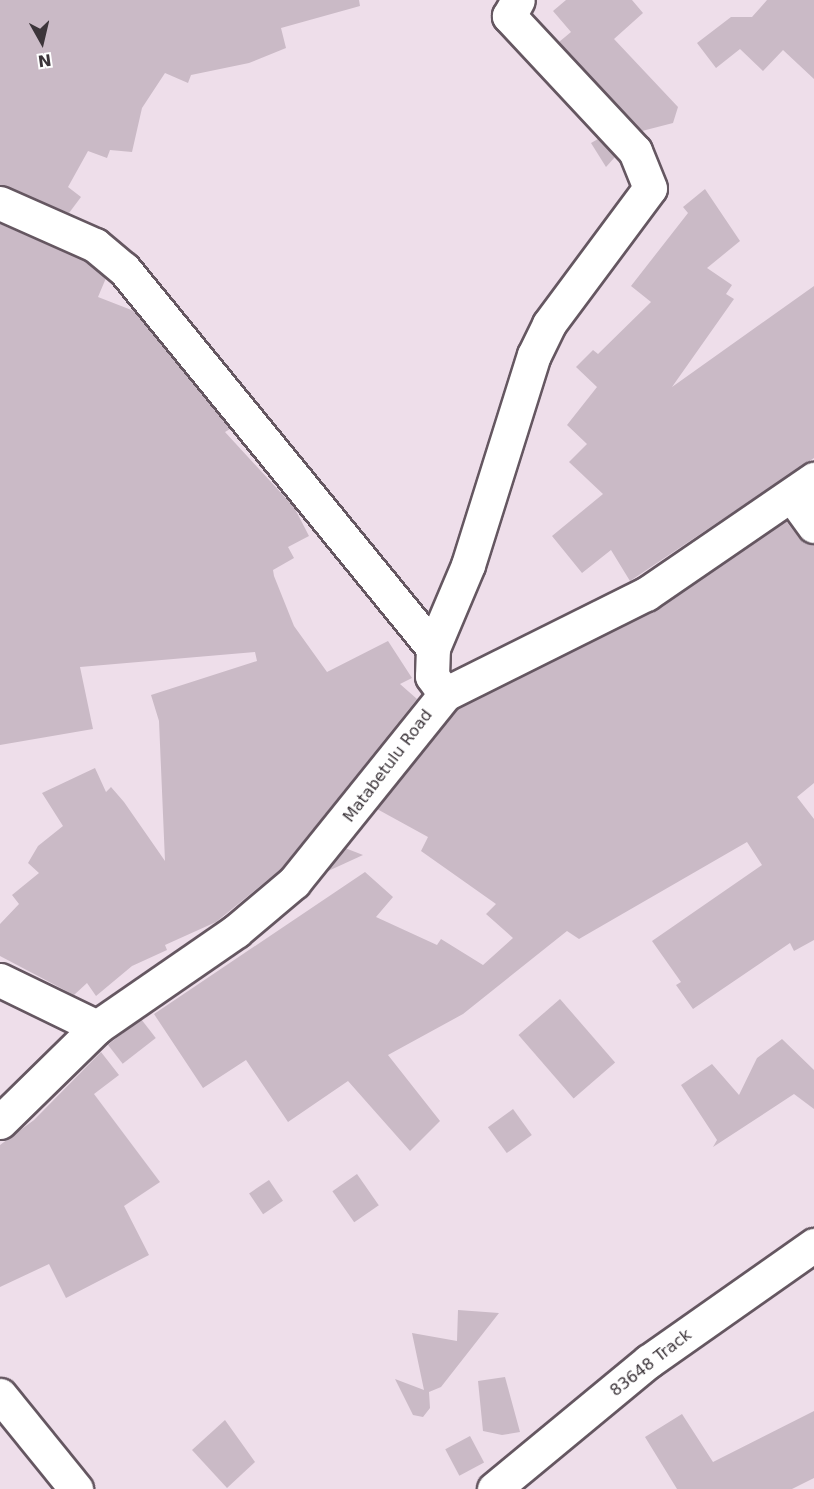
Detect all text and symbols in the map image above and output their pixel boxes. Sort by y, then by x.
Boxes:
north arrow [12,12,72,72]
text: N [37,50,53,71]
street label: Matabetulu Road [339,706,437,826]
street label: 83648 Track [607,1325,695,1401]

